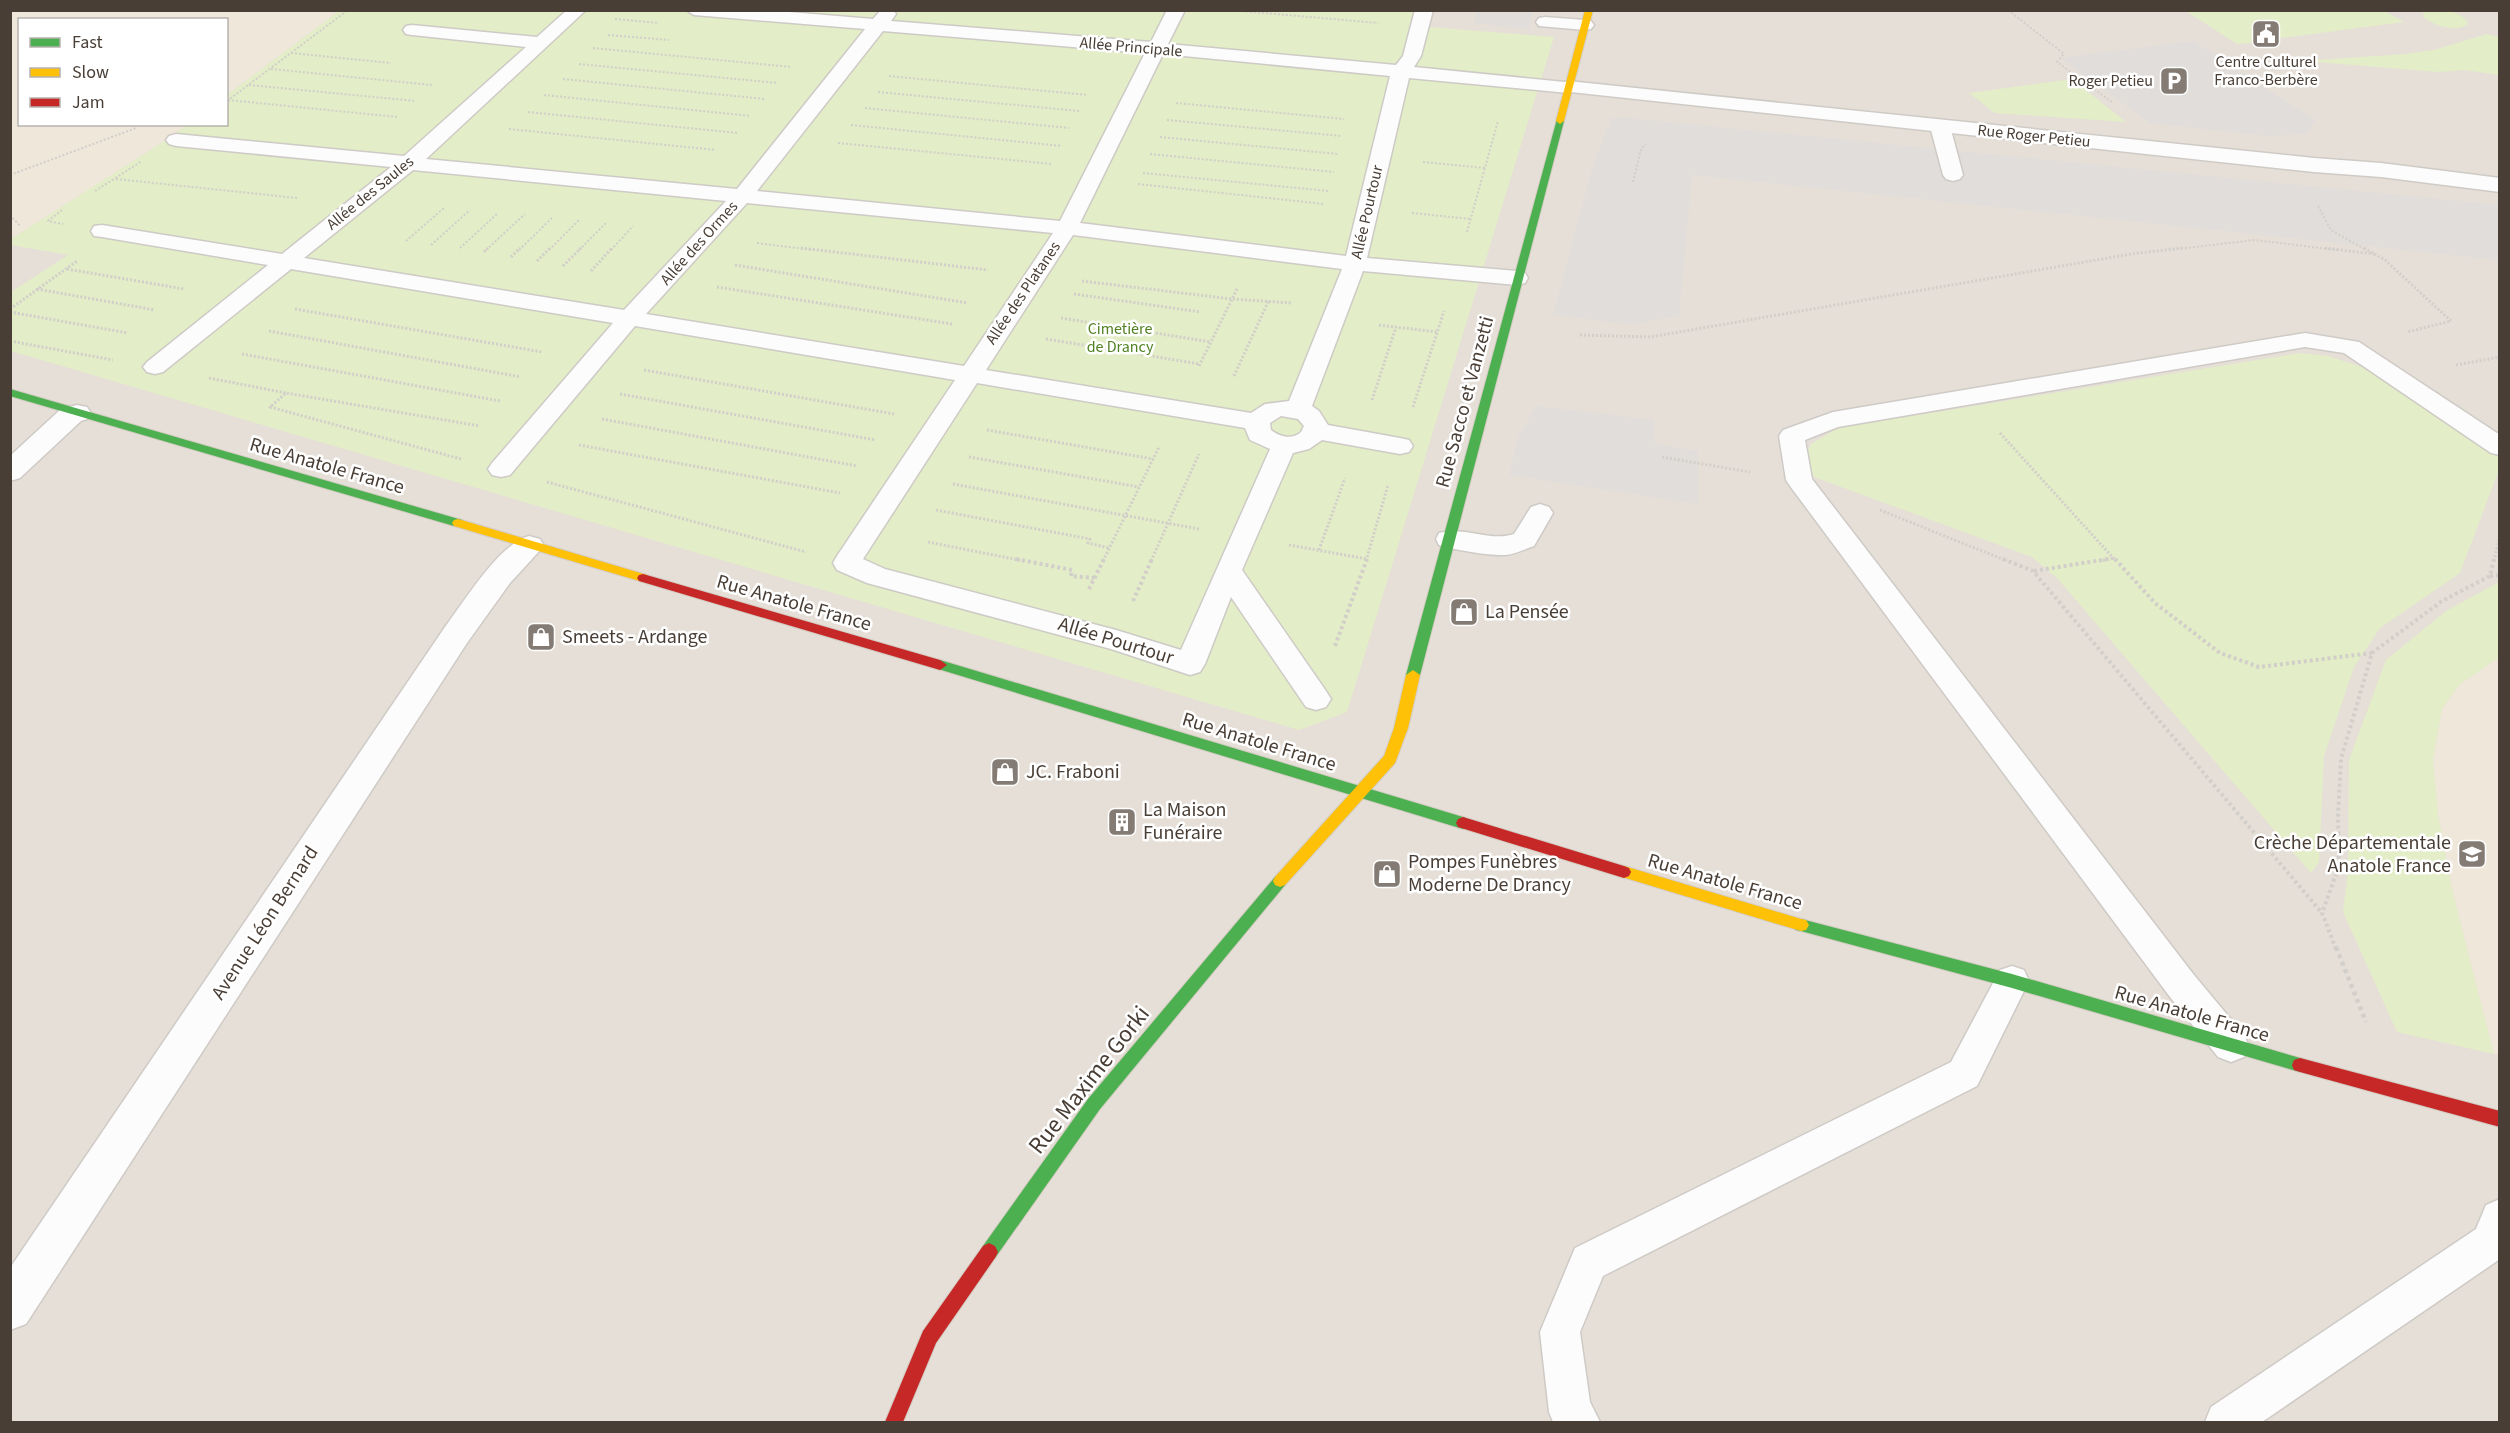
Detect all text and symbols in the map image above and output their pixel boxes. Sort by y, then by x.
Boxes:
legend [18,18,228,126]
public building icon: Centre Culturel Franco-Berbère [2250,18,2282,50]
text: Fast [72,30,103,55]
street label: Allée Principale [1079,32,1183,62]
place label: Centre Culturel Franco-Berbère [2214,51,2318,91]
text: Slow [72,60,109,85]
parking icon: Roger Petieu [2158,65,2190,97]
place label: Roger Petieu [2068,70,2153,92]
text: Jam [72,90,105,115]
street label: Rue Roger Petieu [1976,119,2092,153]
street label: Allée des Saules [322,151,419,235]
street label: Allée Pourtour [1346,163,1389,261]
street label: Allée des Ormes [655,196,743,290]
street label: Allée des Platanes [980,237,1066,349]
street label: Rue Sacco et Vanzetti [1429,313,1501,491]
park label: Cimetière de Drancy [1087,318,1154,358]
street label: Rue Anatole France [246,431,408,501]
street label: Rue Anatole France [713,568,875,638]
shop icon: La Pensée [1448,596,1480,628]
place label: La Pensée [1485,598,1569,626]
street label: Allée Pourtour [1055,610,1177,672]
shop icon: Smeets - Ardange [525,621,557,653]
place label: Smeets - Ardange [562,623,708,651]
street label: Rue Anatole France [1179,705,1340,779]
shop icon: JC. Fraboni [989,756,1021,788]
place label: JC. Fraboni [1026,758,1120,786]
place label: La Maison Funéraire [1143,796,1227,847]
building icon: La Maison Funéraire [1106,806,1138,838]
place label: Crèche Départementale Anatole France [2254,829,2451,880]
school or university icon: Crèche Départementale Anatole France [2456,838,2488,870]
street label: Avenue Léon Bernard [205,841,325,1005]
street label: Rue Anatole France [1644,847,1806,917]
place label: Pompes Funèbres Moderne De Drancy [1408,848,1571,899]
shop icon: Pompes Funèbres Moderne De Drancy [1371,858,1403,890]
street label: Rue Anatole France [2111,979,2273,1049]
street label: Rue Maxime Gorki [1020,998,1158,1162]

